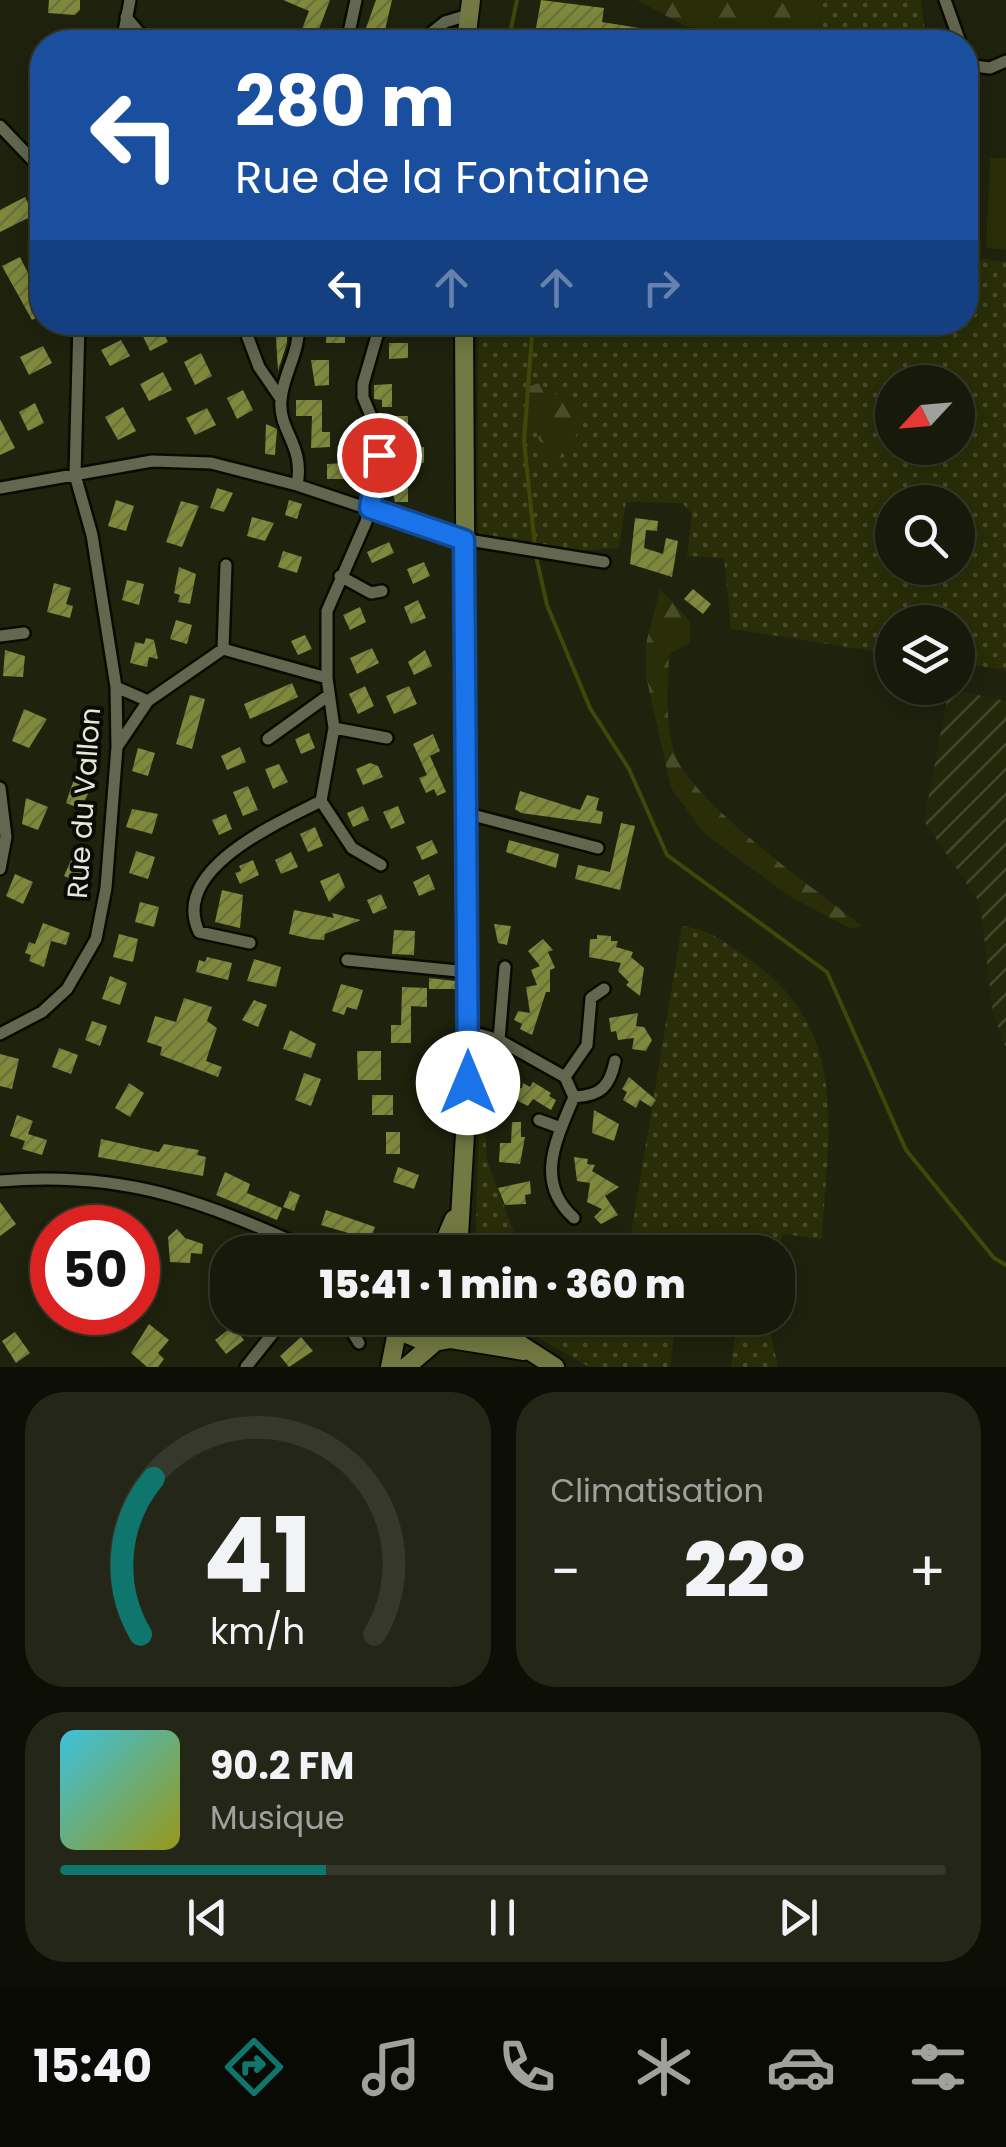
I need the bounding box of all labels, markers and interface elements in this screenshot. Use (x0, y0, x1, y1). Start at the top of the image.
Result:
text: 280 m (235, 52, 455, 151)
icon: left (70, 70, 200, 200)
text: Rue de la Fontaine (235, 146, 650, 209)
icon: left (319, 260, 374, 315)
icon: ahead (424, 260, 479, 315)
icon: ahead (529, 260, 584, 315)
icon: right (634, 260, 689, 315)
north arrow (875, 365, 975, 465)
map controls (875, 365, 975, 705)
pin (337, 413, 422, 498)
icon: arrive (352, 428, 407, 483)
button: search (875, 485, 975, 585)
button: layers (875, 605, 975, 705)
street label: Rue du Vallon (58, 706, 110, 900)
position arrow (416, 1031, 520, 1135)
speed limit sign: 50 (30, 1205, 160, 1335)
text: 15:41 · 1 min · 360 m (319, 1258, 686, 1311)
text: Climatisation (551, 1468, 764, 1513)
text: 41 (203, 1483, 313, 1628)
text: 22° (684, 1518, 805, 1623)
text: − (551, 1533, 581, 1610)
text: + (908, 1533, 946, 1610)
text: km/h (210, 1606, 305, 1657)
text: 90.2 FM (210, 1739, 354, 1792)
text: Musique (210, 1795, 345, 1840)
icon: previous (180, 1890, 235, 1945)
icon: pause (475, 1890, 530, 1945)
icon: next (771, 1890, 826, 1945)
icon: directions (219, 2032, 289, 2102)
icon: music (356, 2032, 426, 2102)
icon: phone (492, 2032, 562, 2102)
icon: climate (629, 2032, 699, 2102)
icon: car (766, 2032, 836, 2102)
icon: filters (903, 2032, 973, 2102)
text: 15:40 (33, 2035, 152, 2098)

